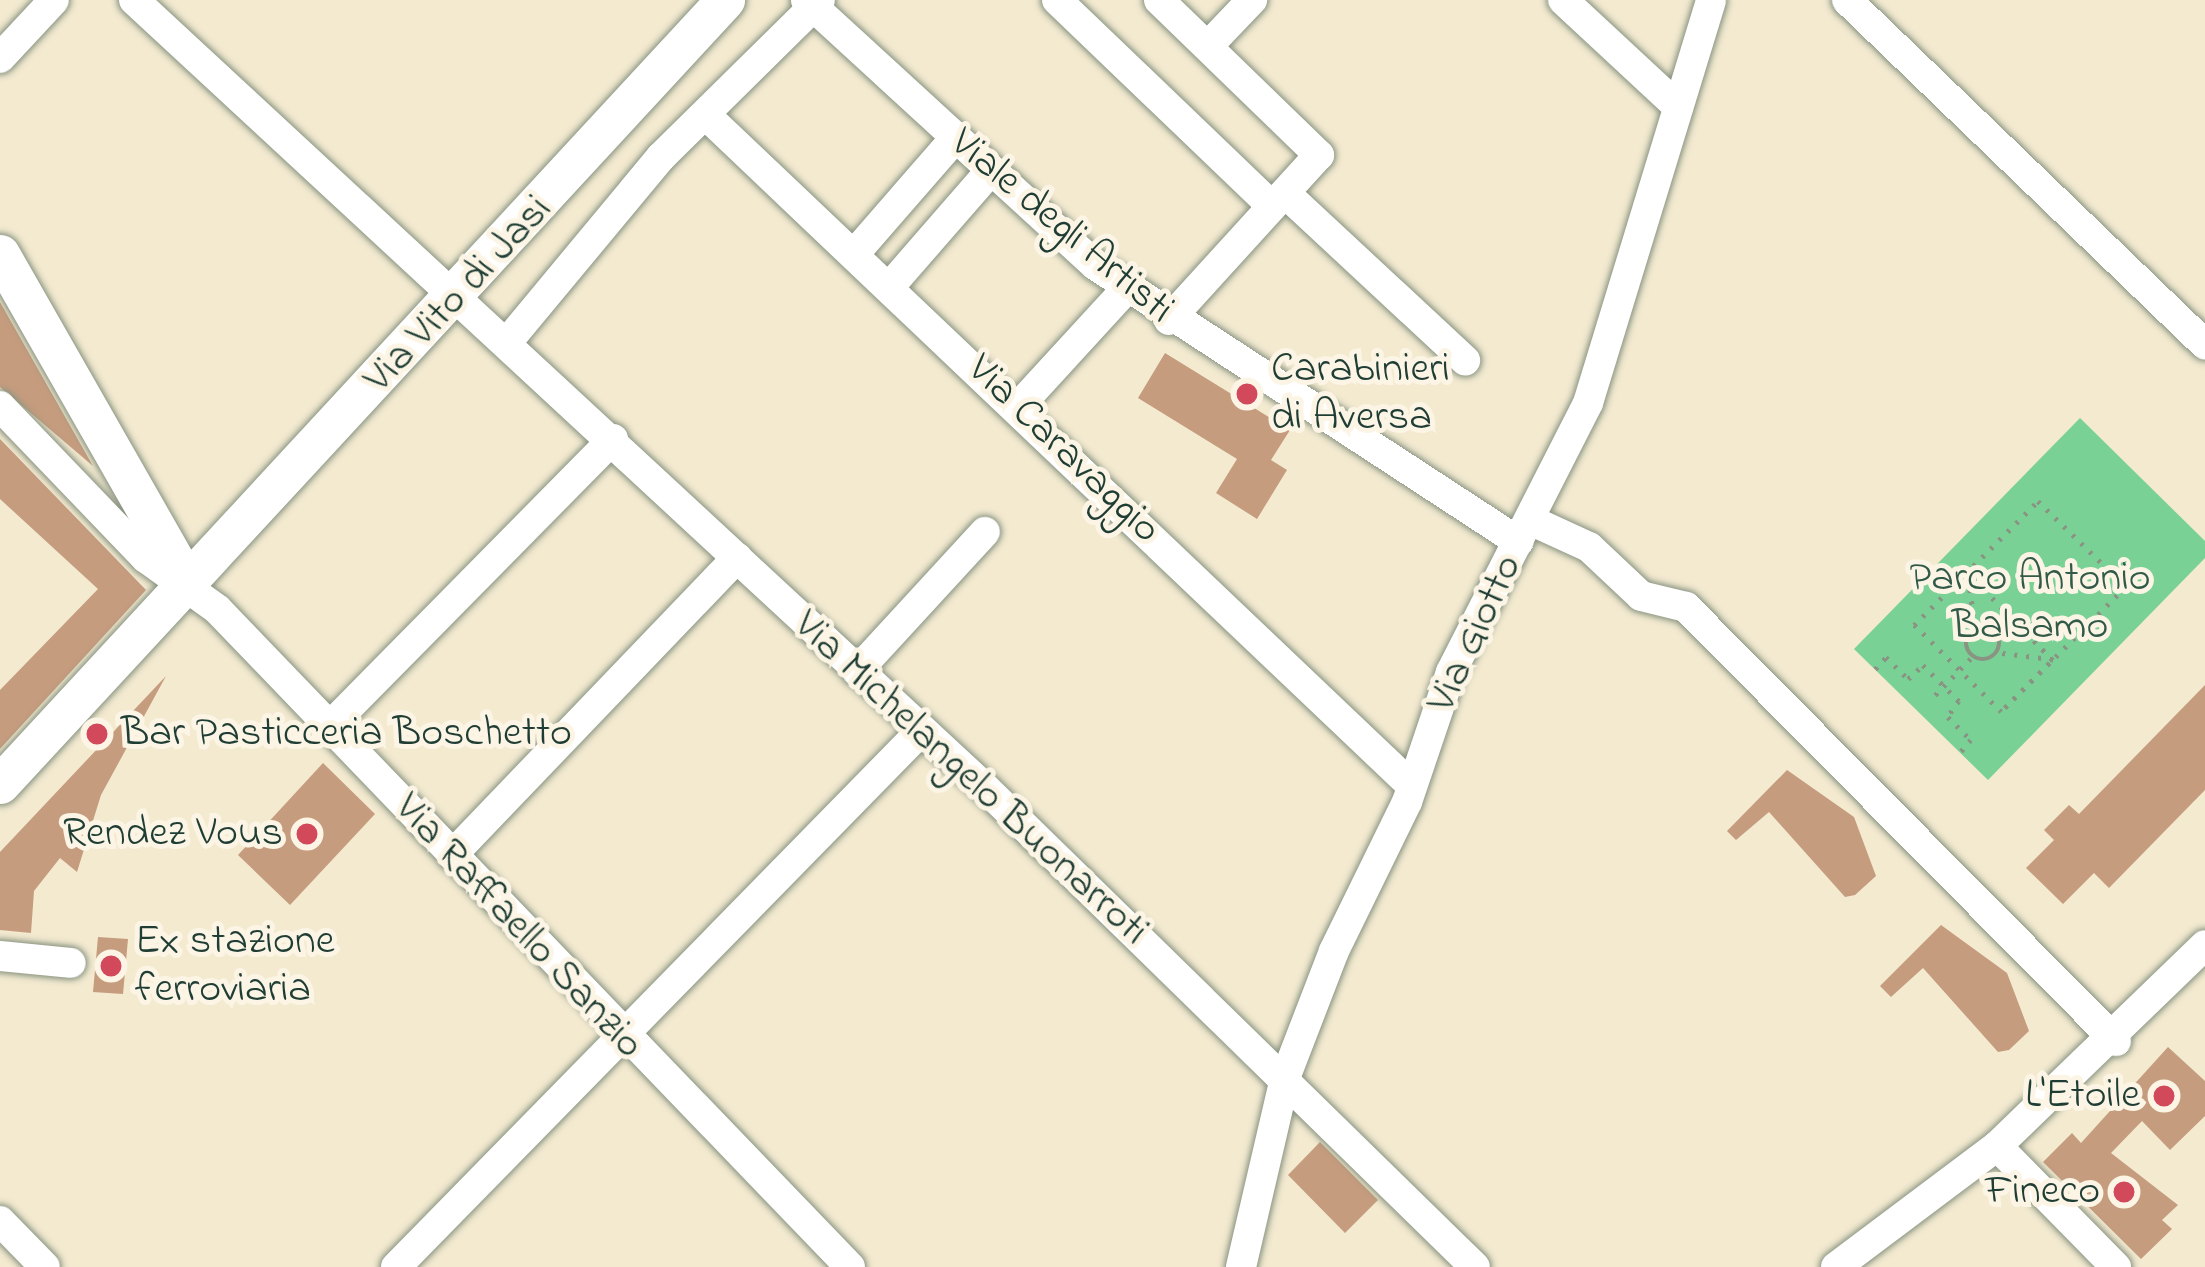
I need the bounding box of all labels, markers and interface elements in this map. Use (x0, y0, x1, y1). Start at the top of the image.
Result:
street label: Viale degli Artisti (939, 119, 1183, 335)
street label: Via Vito di Jasi (355, 186, 563, 404)
street label: Via Caravaggio (956, 345, 1170, 555)
place label: Carabinieri di Aversa (1271, 345, 1450, 443)
marker: Carabinieri di Aversa (1234, 381, 1260, 407)
street label: Via Giotto (1418, 547, 1534, 721)
park label: Parco Antonio Balsamo (1909, 554, 2151, 652)
street label: Via Michelangelo Buonarroti (782, 601, 1158, 957)
place label: Bar Pasticceria Boschetto (121, 709, 572, 759)
marker: Bar Pasticceria Boschetto (84, 721, 110, 747)
street label: Via Raffaello Sanzio (382, 784, 654, 1070)
place label: Rendez Vous (63, 809, 283, 859)
marker: Rendez Vous (294, 821, 320, 847)
place label: Ex stazione ferroviaria (135, 917, 334, 1016)
marker: Ex stazione ferroviaria (98, 953, 124, 979)
place label: L'Etoile (2025, 1071, 2140, 1121)
marker: L'Etoile (2151, 1083, 2177, 1109)
place label: Fineco (1985, 1167, 2100, 1217)
marker: Fineco (2111, 1179, 2137, 1205)

